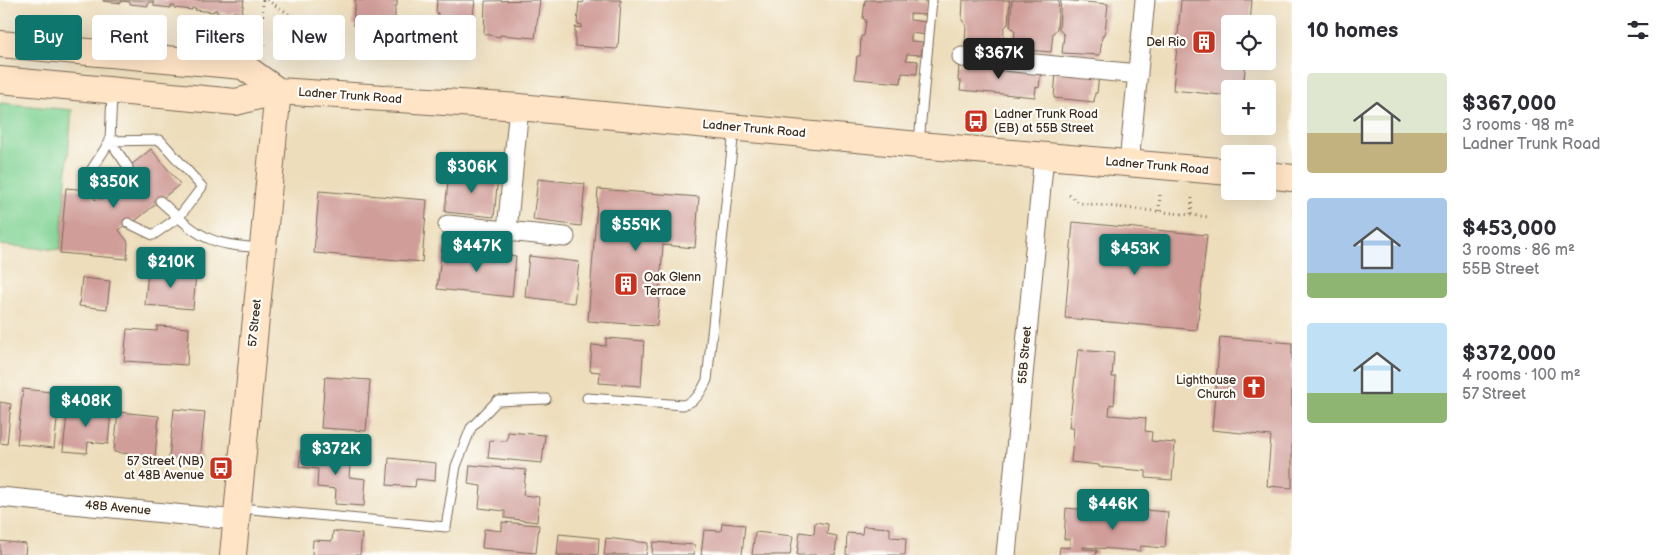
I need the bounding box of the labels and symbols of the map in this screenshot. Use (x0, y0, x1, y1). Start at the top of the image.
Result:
building icon: Del Rio (1191, 29, 1217, 55)
place label: Del Rio (1146, 35, 1186, 50)
pin: $367K (964, 38, 1034, 80)
street label: Ladner Trunk Road (298, 85, 402, 107)
place label: Ladner Trunk Road (EB) at 55B Street (994, 107, 1098, 136)
bus stop icon: Ladner Trunk Road (EB) at 55B Street (963, 108, 989, 134)
street label: Ladner Trunk Road (702, 117, 806, 141)
pin: $306K (437, 152, 507, 194)
street label: Ladner Trunk Road (1105, 154, 1209, 178)
pin: $350K (79, 166, 149, 209)
pin: $559K (601, 210, 671, 252)
pin: $447K (442, 230, 512, 273)
pin: $453K (1100, 234, 1170, 276)
pin: $210K (136, 246, 206, 289)
place label: Oak Glenn Terrace (644, 270, 701, 299)
building icon: Oak Glenn Terrace (613, 271, 639, 297)
street label: 57 Street (245, 298, 265, 348)
street label: 55B Street (1015, 325, 1035, 385)
place label: Lighthouse Church (1176, 373, 1236, 402)
church icon: Lighthouse Church (1241, 374, 1267, 400)
pin: $408K (51, 386, 121, 428)
pin: $372K (301, 434, 371, 476)
place label: 57 Street (NB) at 48B Avenue (124, 454, 204, 483)
bus stop icon: 57 Street (NB) at 48B Avenue (208, 455, 234, 481)
pin: $446K (1078, 488, 1148, 531)
street label: 48B Avenue (84, 498, 152, 518)

